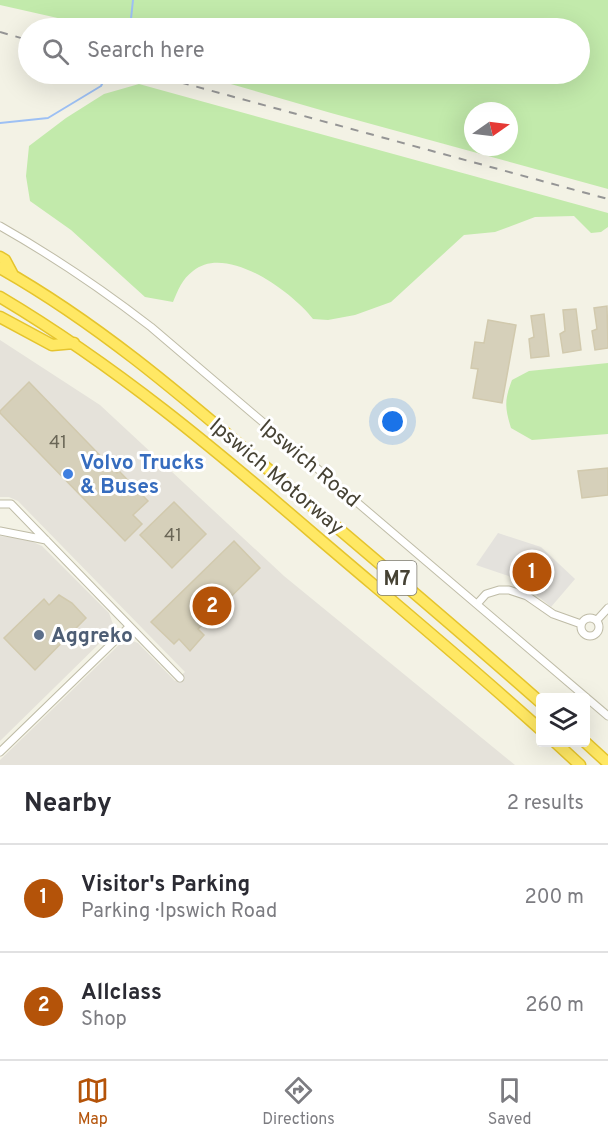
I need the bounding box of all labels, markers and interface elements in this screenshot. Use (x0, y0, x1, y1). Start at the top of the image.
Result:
search box (18, 18, 590, 84)
icon: search (39, 35, 72, 68)
text: Search here (87, 38, 205, 65)
north arrow (464, 102, 518, 156)
your location (378, 407, 407, 436)
street label: Ipswich Motorway (203, 413, 349, 541)
street label: Ipswich Road (253, 414, 365, 514)
house number: 41 (49, 432, 67, 455)
place label: Volvo Trucks & Buses (80, 450, 204, 501)
marker: Volvo Trucks & Buses (61, 467, 75, 481)
house number: 41 (164, 525, 182, 548)
pin: 1 (512, 550, 552, 594)
road number: M7 (378, 561, 416, 595)
pin: 2 (192, 584, 232, 628)
place label: Aggreko (51, 623, 133, 650)
marker: Aggreko (32, 628, 46, 642)
map controls (536, 693, 590, 747)
button: layers (536, 693, 590, 747)
text: Nearby (24, 788, 112, 821)
text: 2 results (507, 791, 584, 817)
text: Visitor's Parking (81, 872, 250, 899)
text: 1 (40, 885, 48, 911)
text: 200 m (525, 885, 584, 911)
text: Parking · Ipswich Road (81, 899, 277, 925)
text: Allclass (81, 980, 162, 1007)
text: 2 (37, 993, 50, 1019)
text: 260 m (525, 993, 584, 1019)
text: Shop (81, 1007, 127, 1033)
tab: Map (76, 1074, 109, 1130)
tab: Directions (262, 1074, 335, 1130)
tab: Saved (488, 1074, 532, 1130)

